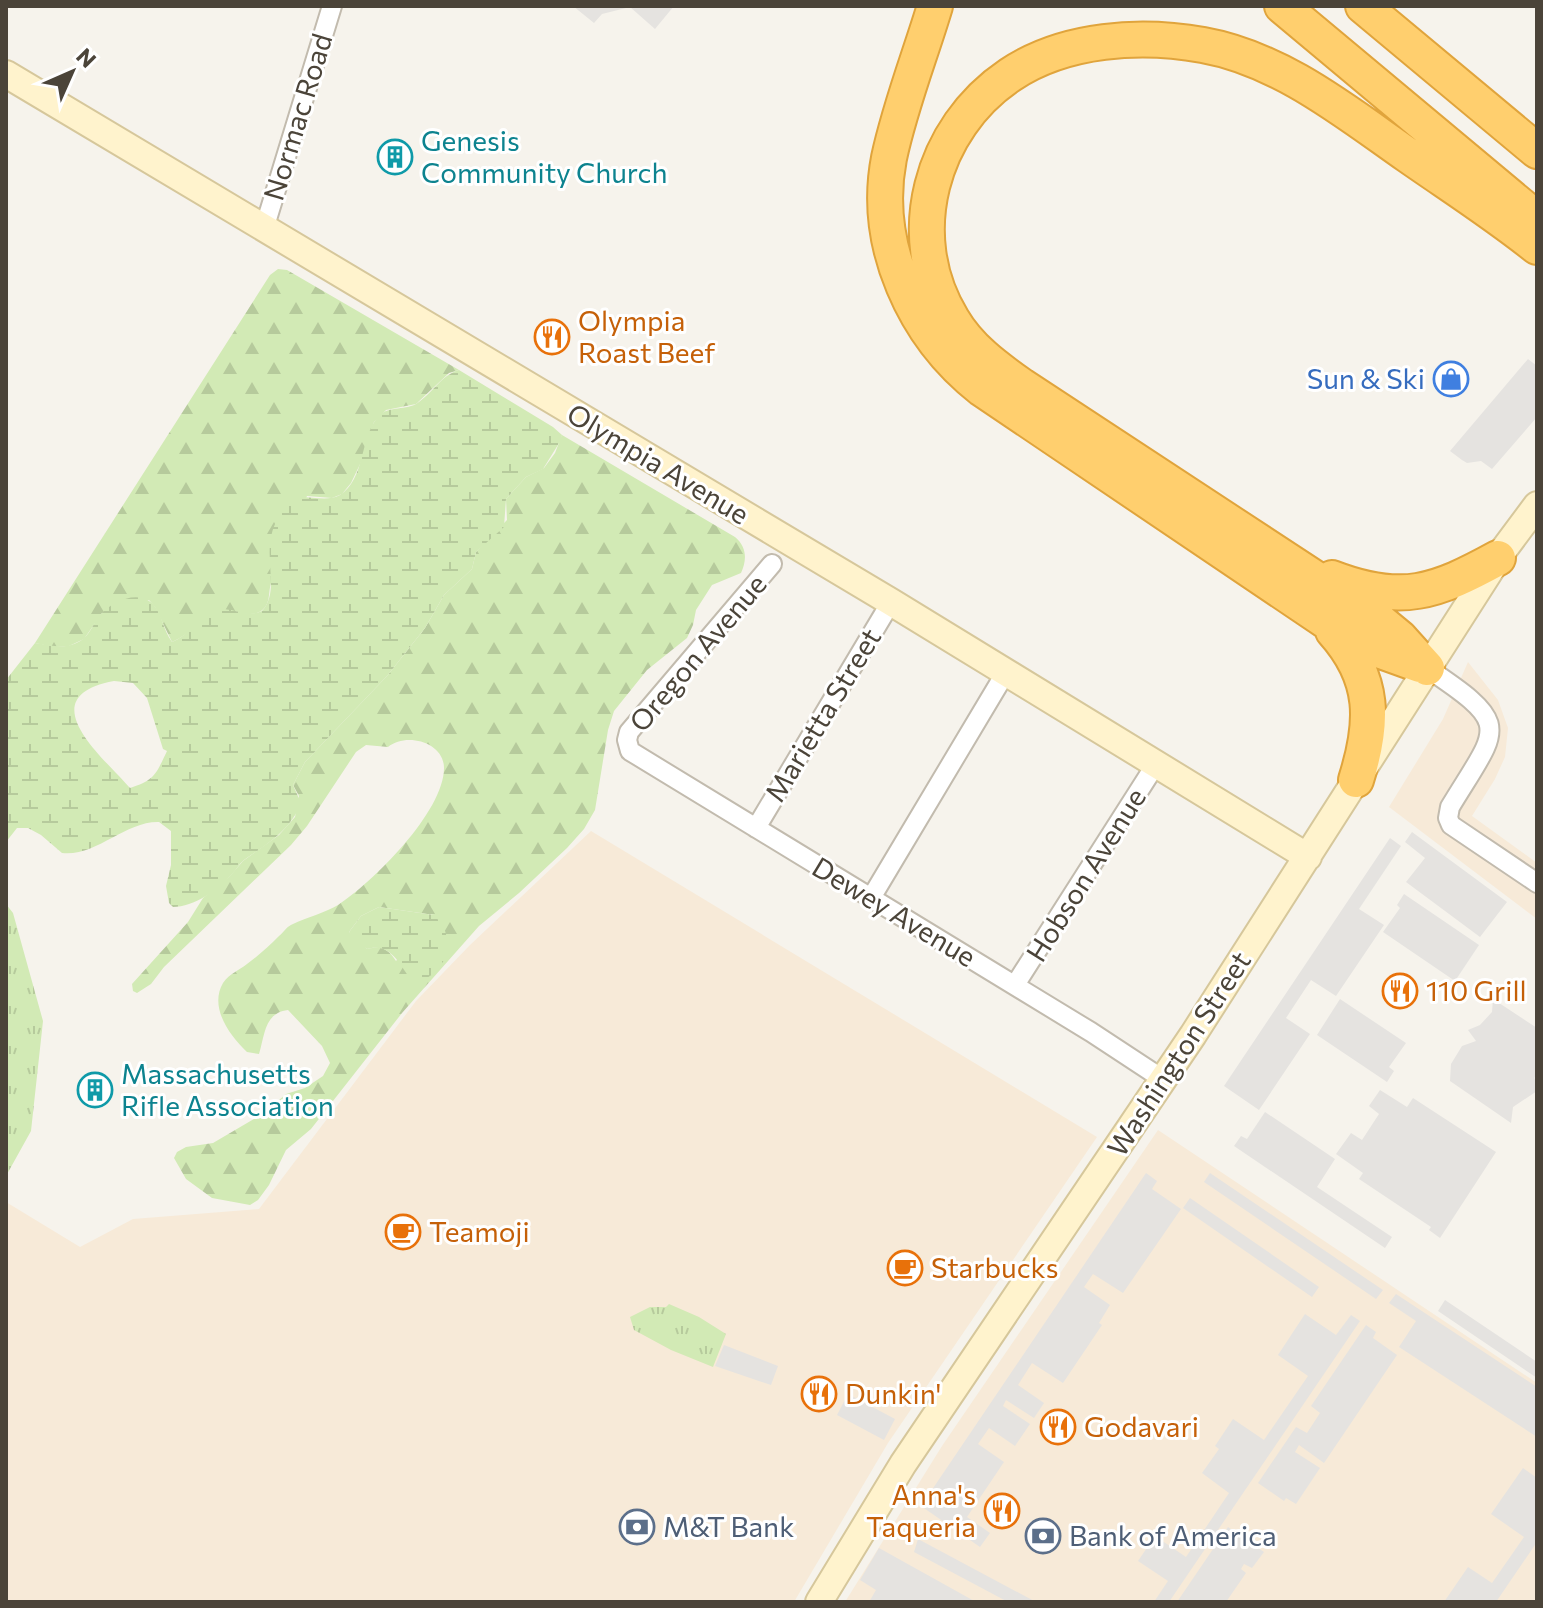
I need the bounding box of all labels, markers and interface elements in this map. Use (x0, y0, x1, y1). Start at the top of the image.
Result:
street label: Normac Road (256, 29, 339, 204)
north arrow (32, 32, 112, 112)
text: N (71, 42, 102, 73)
place label: Genesis Community Church (421, 123, 667, 189)
building icon: Genesis Community Church (376, 138, 414, 176)
place label: Olympia Roast Beef (578, 303, 715, 369)
restaurant icon: Olympia Roast Beef (533, 318, 571, 356)
shop icon: Sun & Ski (1432, 360, 1470, 398)
place label: Sun & Ski (1307, 361, 1425, 395)
street label: Olympia Avenue (561, 396, 756, 531)
street label: Oregon Avenue (622, 567, 773, 738)
street label: Marietta Street (757, 622, 887, 807)
street label: Hobson Avenue (1018, 781, 1152, 968)
street label: Dewey Avenue (807, 849, 982, 973)
street label: Washington Street (1099, 945, 1257, 1162)
restaurant icon: 110 Grill (1381, 972, 1419, 1010)
place label: 110 Grill (1426, 973, 1527, 1007)
place label: Massachusetts Rifle Association (121, 1056, 334, 1122)
building icon: Massachusetts Rifle Association (76, 1071, 114, 1109)
cafe icon: Teamoji (384, 1213, 422, 1251)
place label: Teamoji (429, 1214, 530, 1248)
cafe icon: Starbucks (886, 1249, 924, 1287)
place label: Starbucks (931, 1250, 1058, 1284)
restaurant icon: Dunkin' (800, 1375, 838, 1413)
place label: Dunkin' (845, 1376, 941, 1410)
restaurant icon: Godavari (1039, 1408, 1077, 1446)
place label: Godavari (1084, 1409, 1199, 1443)
place label: Anna's Taqueria (866, 1477, 976, 1543)
restaurant icon: Anna's Taqueria (983, 1492, 1021, 1530)
bank icon: M&T Bank (618, 1508, 656, 1546)
place label: M&T Bank (663, 1509, 794, 1543)
bank icon: Bank of America (1024, 1517, 1062, 1555)
place label: Bank of America (1069, 1518, 1277, 1552)

